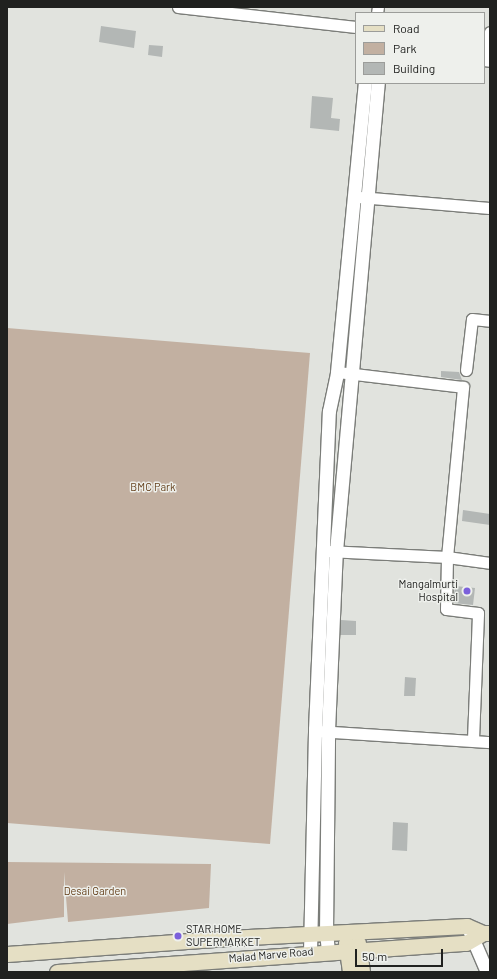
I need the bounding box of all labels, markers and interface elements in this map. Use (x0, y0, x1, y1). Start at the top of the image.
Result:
legend (355, 12, 485, 84)
text: Road (393, 21, 420, 35)
text: Park (393, 41, 417, 55)
text: Building (393, 61, 435, 75)
park label: BMC Park (130, 480, 176, 494)
place label: Mangalmurti Hospital (399, 578, 458, 604)
marker: Mangalmurti Hospital (461, 585, 473, 597)
park label: Desai Garden (64, 884, 126, 898)
place label: STAR HOME SUPERMARKET (186, 923, 260, 949)
marker: STAR HOME SUPERMARKET (173, 931, 183, 941)
scale bar (357, 941, 445, 967)
street label: Malad Marve Road (228, 945, 314, 965)
text: 50 m (362, 949, 387, 963)

